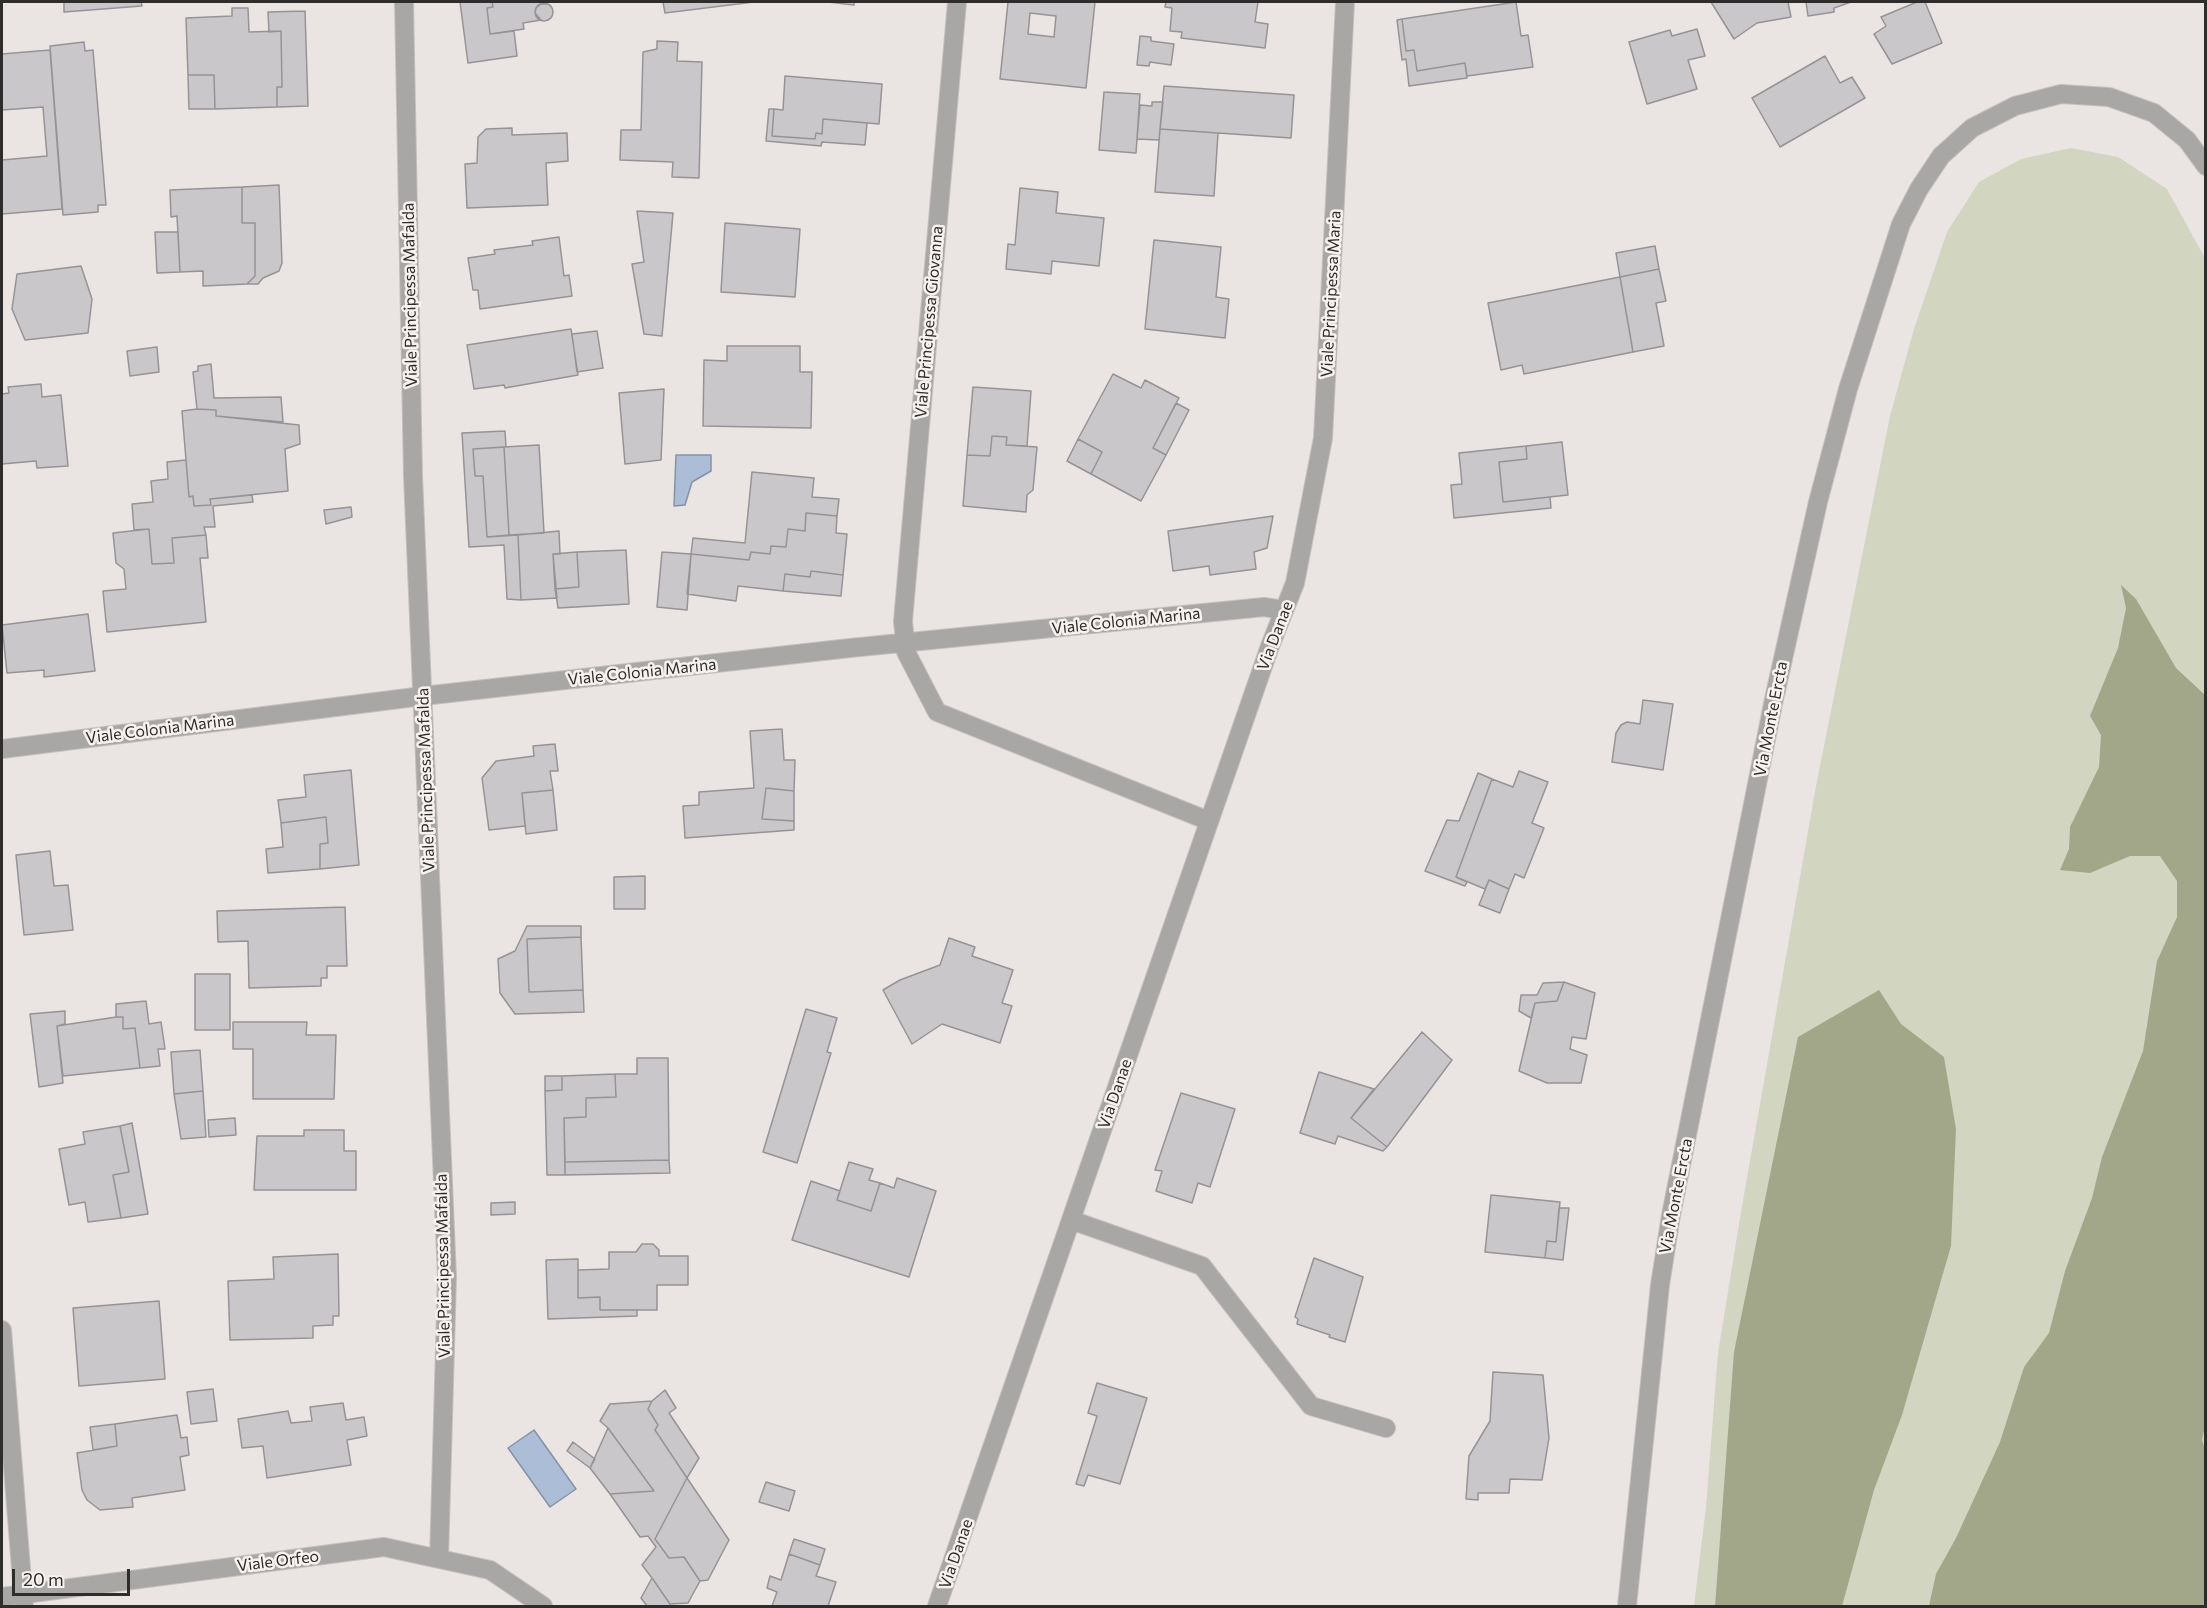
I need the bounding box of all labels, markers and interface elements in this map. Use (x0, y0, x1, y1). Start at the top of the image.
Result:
street label: Viale Principessa Mafalda (399, 203, 421, 387)
street label: Viale Principessa Maria (1317, 210, 1345, 378)
street label: Viale Principessa Giovanna (911, 225, 947, 419)
street label: Via Danae (1253, 599, 1297, 673)
street label: Viale Colonia Marina (1051, 604, 1201, 638)
street label: Viale Colonia Marina (567, 655, 717, 689)
street label: Via Monte Ercta (1750, 660, 1792, 778)
street label: Viale Principessa Mafalda (413, 688, 439, 872)
street label: Viale Colonia Marina (85, 710, 235, 748)
street label: Via Danae (1094, 1057, 1136, 1131)
street label: Via Monte Ercta (1655, 1137, 1697, 1255)
street label: Viale Principessa Mafalda (432, 1174, 454, 1358)
street label: Via Danae (935, 1517, 977, 1591)
street label: Viale Orfeo (236, 1546, 320, 1576)
scale bar (15, 1557, 134, 1595)
text: 20 m (23, 1568, 64, 1590)

